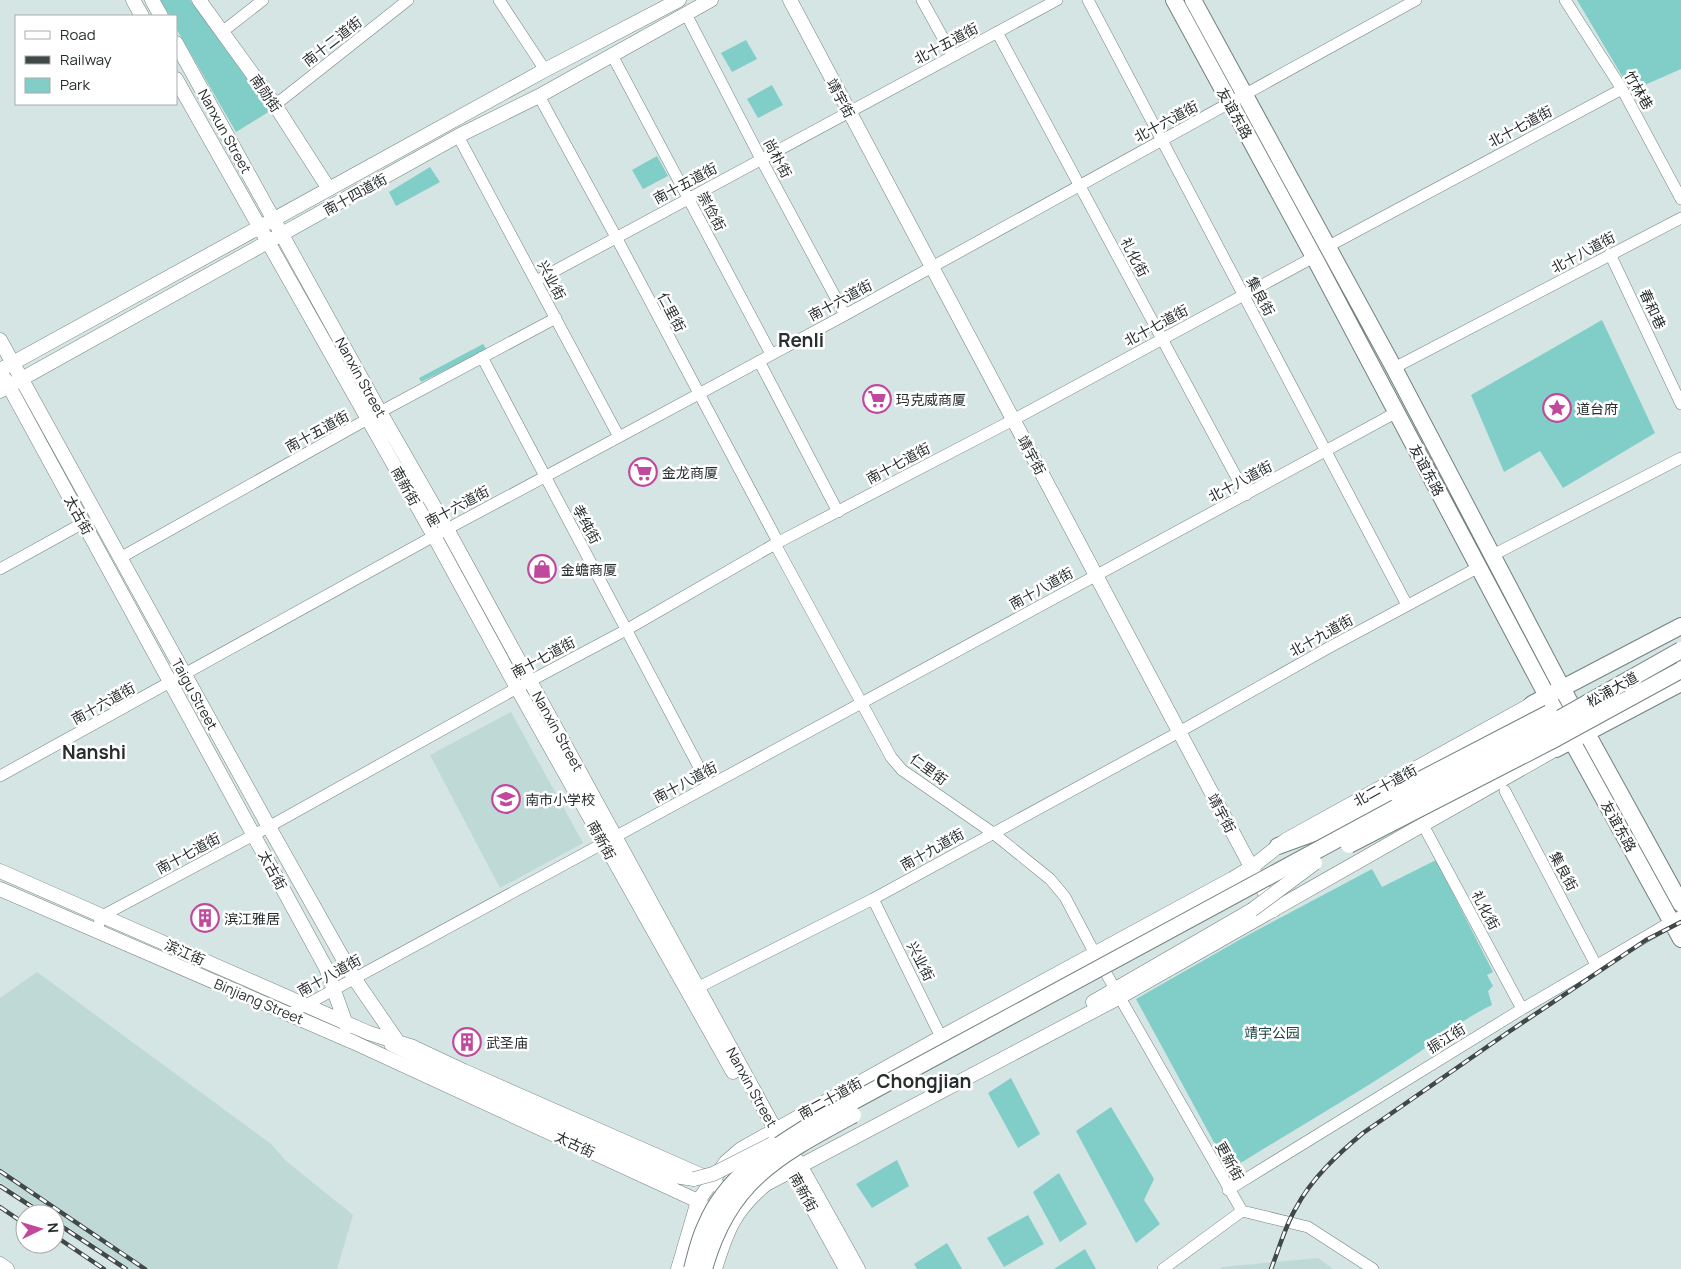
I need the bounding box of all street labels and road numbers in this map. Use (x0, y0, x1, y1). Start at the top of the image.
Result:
street label: 南十二道街 (299, 12, 365, 70)
street label: 北十五道街 (911, 18, 981, 68)
street label: 竹林巷 (1620, 67, 1658, 113)
street label: 南勋街 (246, 70, 286, 116)
street label: 靖宇街 (823, 75, 859, 121)
street label: 友谊东路 (1213, 84, 1257, 142)
street label: Nanxun Street (194, 85, 256, 177)
street label: 北十六道街 (1131, 96, 1201, 146)
street label: 北十七道街 (1485, 101, 1555, 151)
street label: 尚朴街 (760, 135, 796, 181)
street label: 南十五道街 (650, 158, 720, 208)
street label: 南十四道街 (320, 169, 390, 219)
street label: 崇俭街 (694, 188, 730, 234)
street label: 北十八道街 (1548, 227, 1618, 277)
street label: 礼化街 (1117, 234, 1153, 280)
street label: 兴业街 (534, 257, 570, 303)
street label: 集良街 (1243, 273, 1279, 319)
street label: 南十六道街 (805, 275, 875, 325)
street label: 春和巷 (1636, 286, 1670, 332)
street label: 仁里街 (654, 289, 690, 335)
street label: 北十七道街 (1121, 300, 1191, 350)
street label: Nanxin Street (331, 334, 391, 421)
street label: 南十五道街 (282, 406, 352, 456)
street label: 靖宇街 (1014, 432, 1050, 478)
street label: 南十七道街 (863, 438, 933, 488)
street label: 友谊东路 (1405, 441, 1449, 499)
street label: 北十八道街 (1205, 456, 1275, 506)
street label: 南新街 (388, 463, 424, 509)
street label: 南十六道街 (422, 481, 492, 531)
street label: 太古街 (61, 492, 97, 538)
street label: 孝纯街 (569, 501, 605, 547)
street label: 南十八道街 (1006, 563, 1076, 613)
street label: 北十九道街 (1286, 610, 1356, 660)
street label: 南十七道街 (508, 632, 578, 682)
street label: Taigu Street (168, 655, 223, 733)
street label: 松浦大道 (1583, 667, 1641, 711)
street label: 南十六道街 (68, 678, 138, 728)
street label: Nanxin Street (528, 688, 588, 775)
street label: 仁里街 (906, 749, 952, 789)
street label: 南十八道街 (650, 757, 720, 807)
street label: 北二十道街 (1350, 760, 1420, 810)
street label: 靖宇街 (1204, 790, 1240, 836)
street label: 友谊东路 (1597, 797, 1641, 855)
street label: 南新街 (584, 817, 620, 863)
street label: 南十九道街 (897, 824, 967, 874)
street label: 南十七道街 (153, 828, 223, 878)
street label: 太古街 (255, 847, 291, 893)
street label: 集良街 (1546, 848, 1582, 894)
street label: 礼化街 (1468, 887, 1504, 933)
street label: 滨江街 (162, 935, 208, 969)
street label: 兴业街 (903, 938, 939, 984)
street label: 南十八道街 (294, 950, 364, 1000)
street label: Binjiang Street (211, 974, 307, 1029)
street label: 振江街 (1423, 1019, 1469, 1057)
street label: Nanxin Street (722, 1044, 782, 1131)
street label: 南二十道街 (795, 1073, 865, 1123)
street label: 太古街 (552, 1127, 598, 1161)
street label: 更新街 (1212, 1138, 1248, 1184)
street label: 南新街 (786, 1169, 822, 1215)

